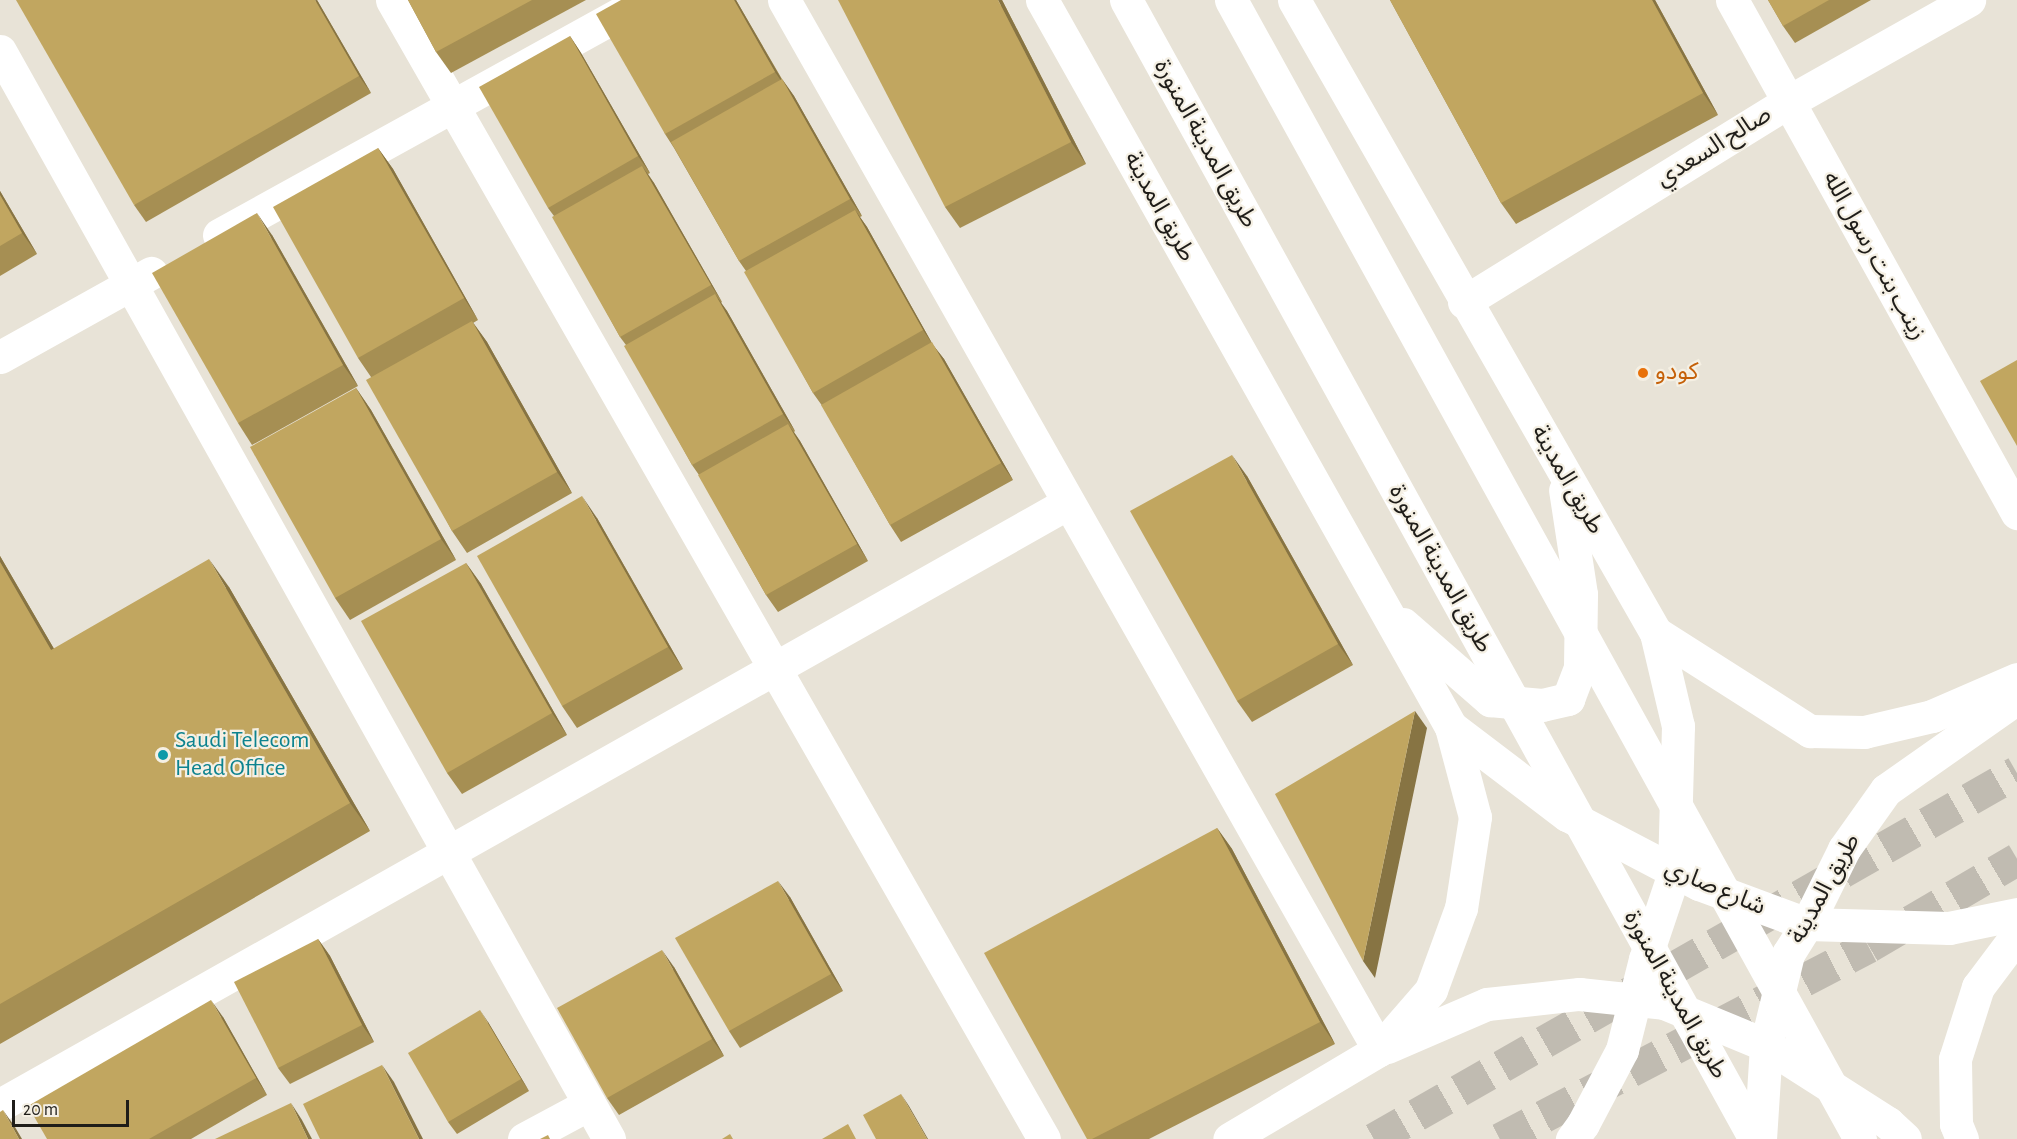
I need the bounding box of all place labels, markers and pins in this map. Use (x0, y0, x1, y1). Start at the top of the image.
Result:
place label: كودو (1655, 359, 1698, 387)
marker: كودو (1636, 366, 1650, 380)
place label: Saudi Telecom Head Office (175, 727, 310, 783)
marker: Saudi Telecom Head Office (156, 748, 170, 762)

